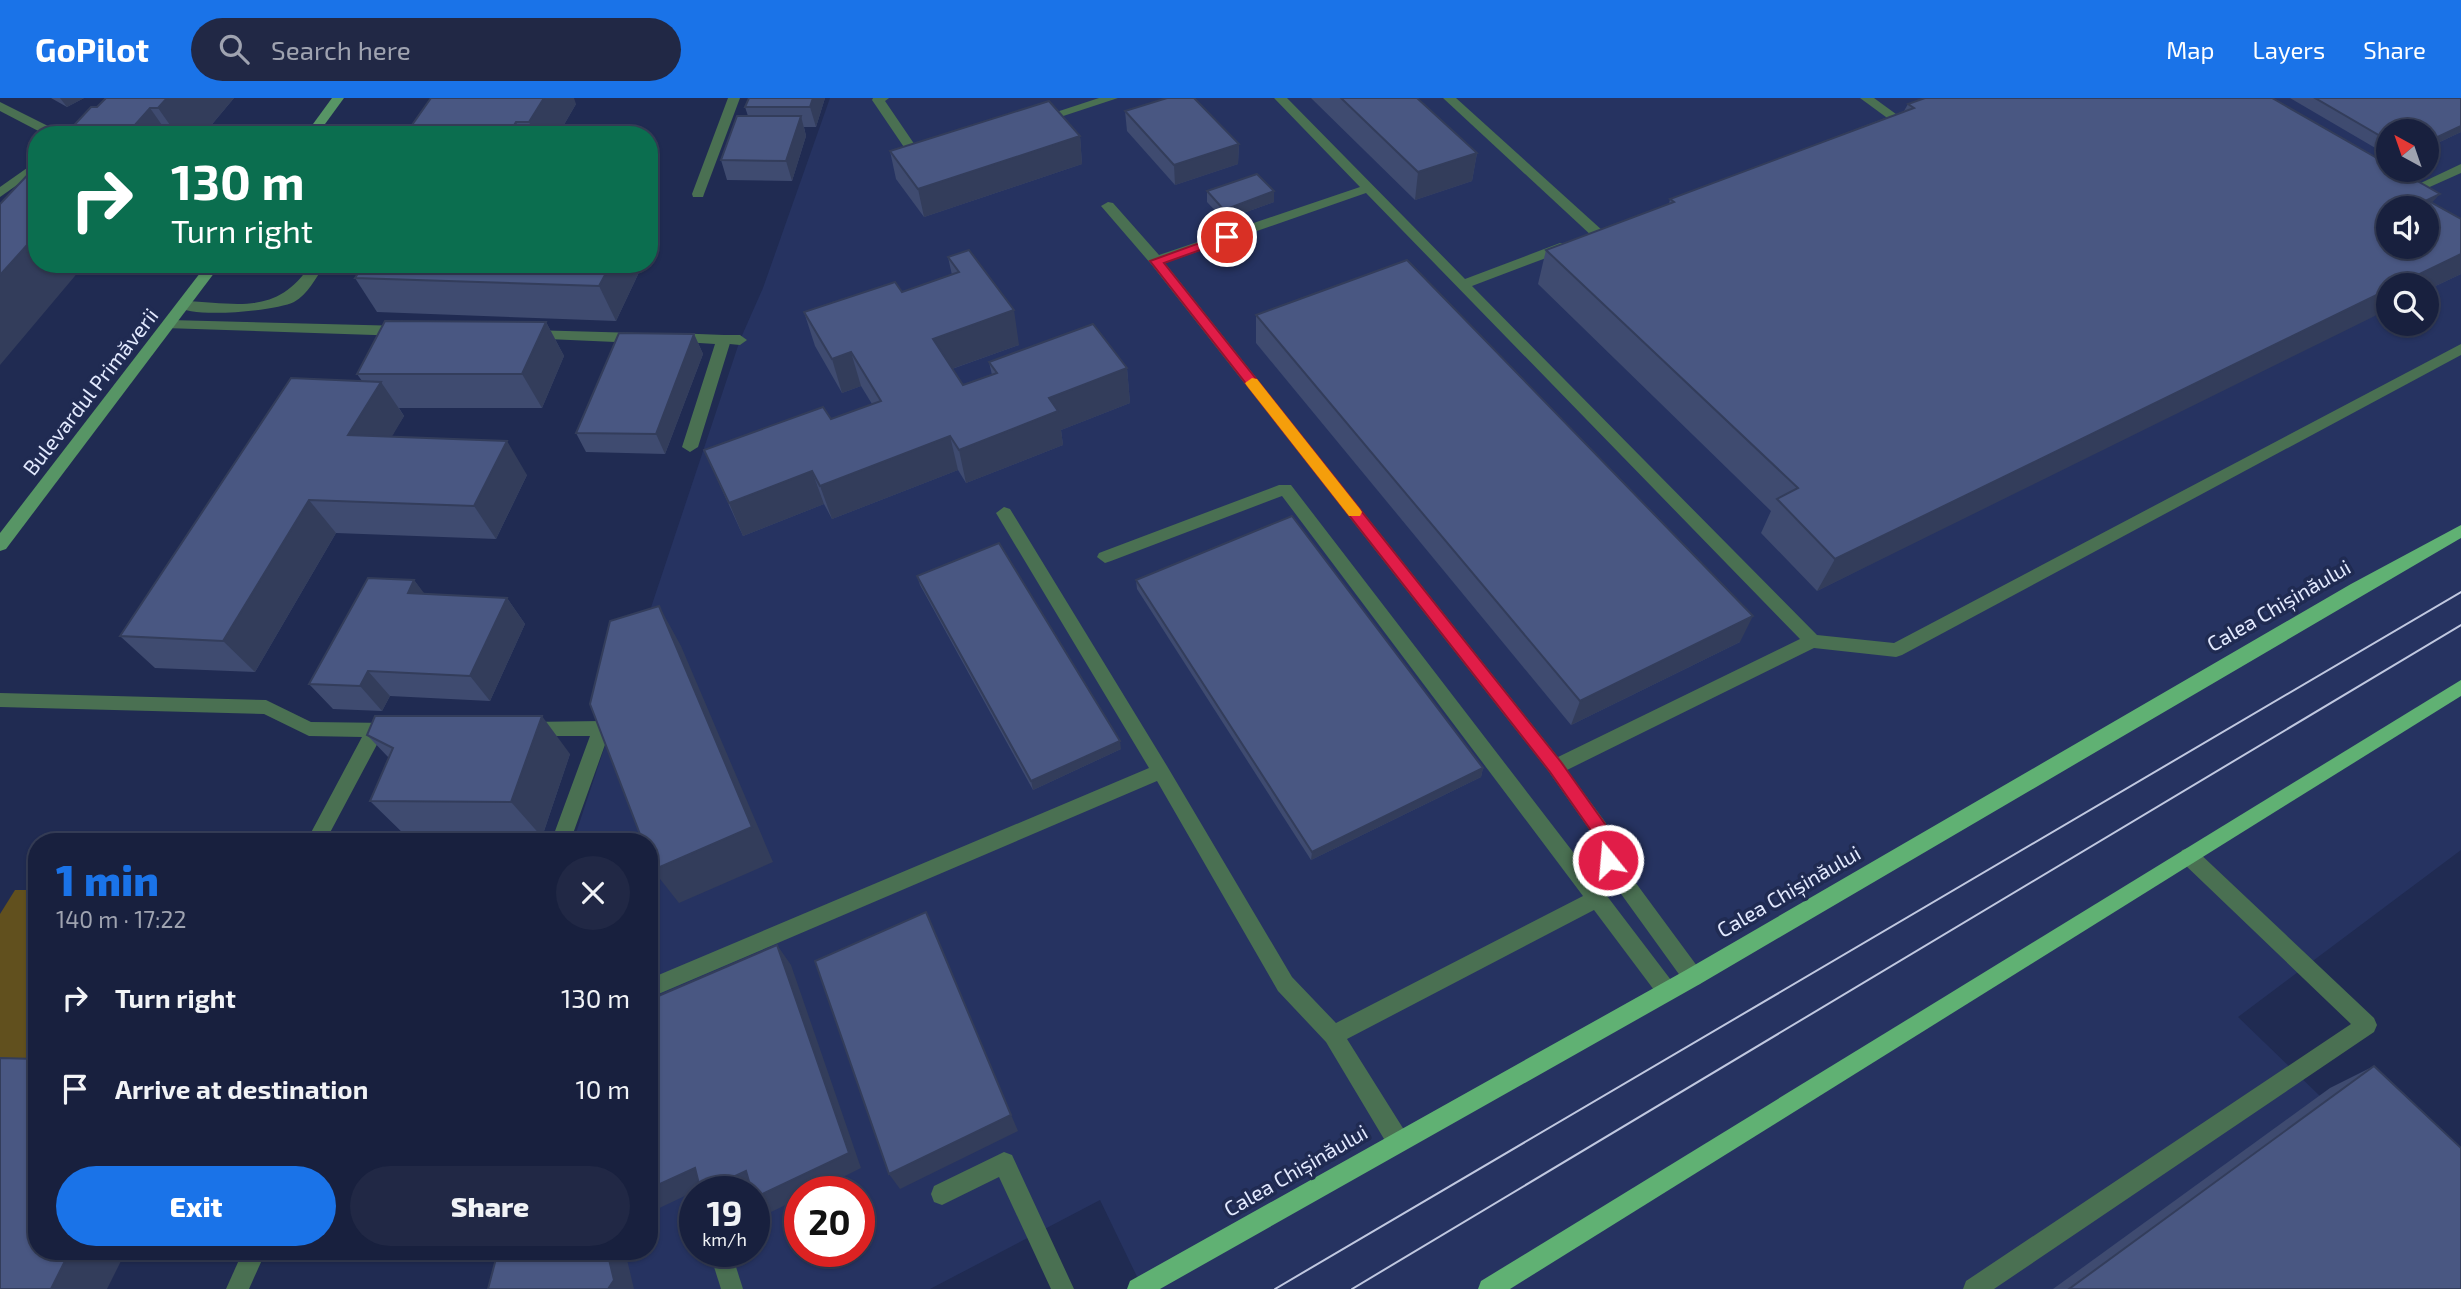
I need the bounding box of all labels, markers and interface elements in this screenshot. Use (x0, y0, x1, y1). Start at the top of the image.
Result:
search box (191, 18, 681, 81)
text: GoPilot (35, 29, 149, 69)
icon: search (215, 30, 253, 68)
text: Search here (271, 34, 411, 65)
text: Map (2166, 35, 2214, 64)
text: Layers (2252, 35, 2325, 64)
text: Share (2363, 35, 2426, 64)
north arrow (2376, 119, 2440, 182)
map controls (2376, 119, 2439, 336)
text: 130 m (171, 151, 305, 210)
icon: right (56, 154, 147, 245)
button: sound (2376, 196, 2439, 259)
pin (1197, 207, 1257, 267)
text: Turn right (171, 211, 313, 249)
icon: arrive (1208, 218, 1246, 256)
button: search (2376, 273, 2439, 336)
street label: Bulevardul Primăverii (17, 303, 163, 479)
street label: Calea Chișinăului (2202, 553, 2355, 658)
position arrow (1571, 823, 1645, 897)
street label: Calea Chișinăului (1712, 839, 1865, 944)
text: 1 min (56, 854, 159, 904)
button: close (556, 856, 630, 930)
text: 140 m · 17:22 (56, 905, 186, 933)
icon: right (56, 979, 94, 1017)
text: Turn right (115, 982, 236, 1013)
text: 130 m (561, 982, 630, 1013)
icon: arrive (56, 1070, 94, 1108)
text: Arrive at destination (115, 1073, 368, 1104)
text: 10 m (575, 1073, 630, 1104)
street label: Calea Chișinăului (1219, 1118, 1372, 1223)
button: Exit (56, 1166, 336, 1246)
button: Share (350, 1166, 630, 1246)
speed limit sign: 20 (784, 1176, 875, 1267)
text: 19 (707, 1191, 742, 1233)
text: km/h (702, 1228, 747, 1250)

